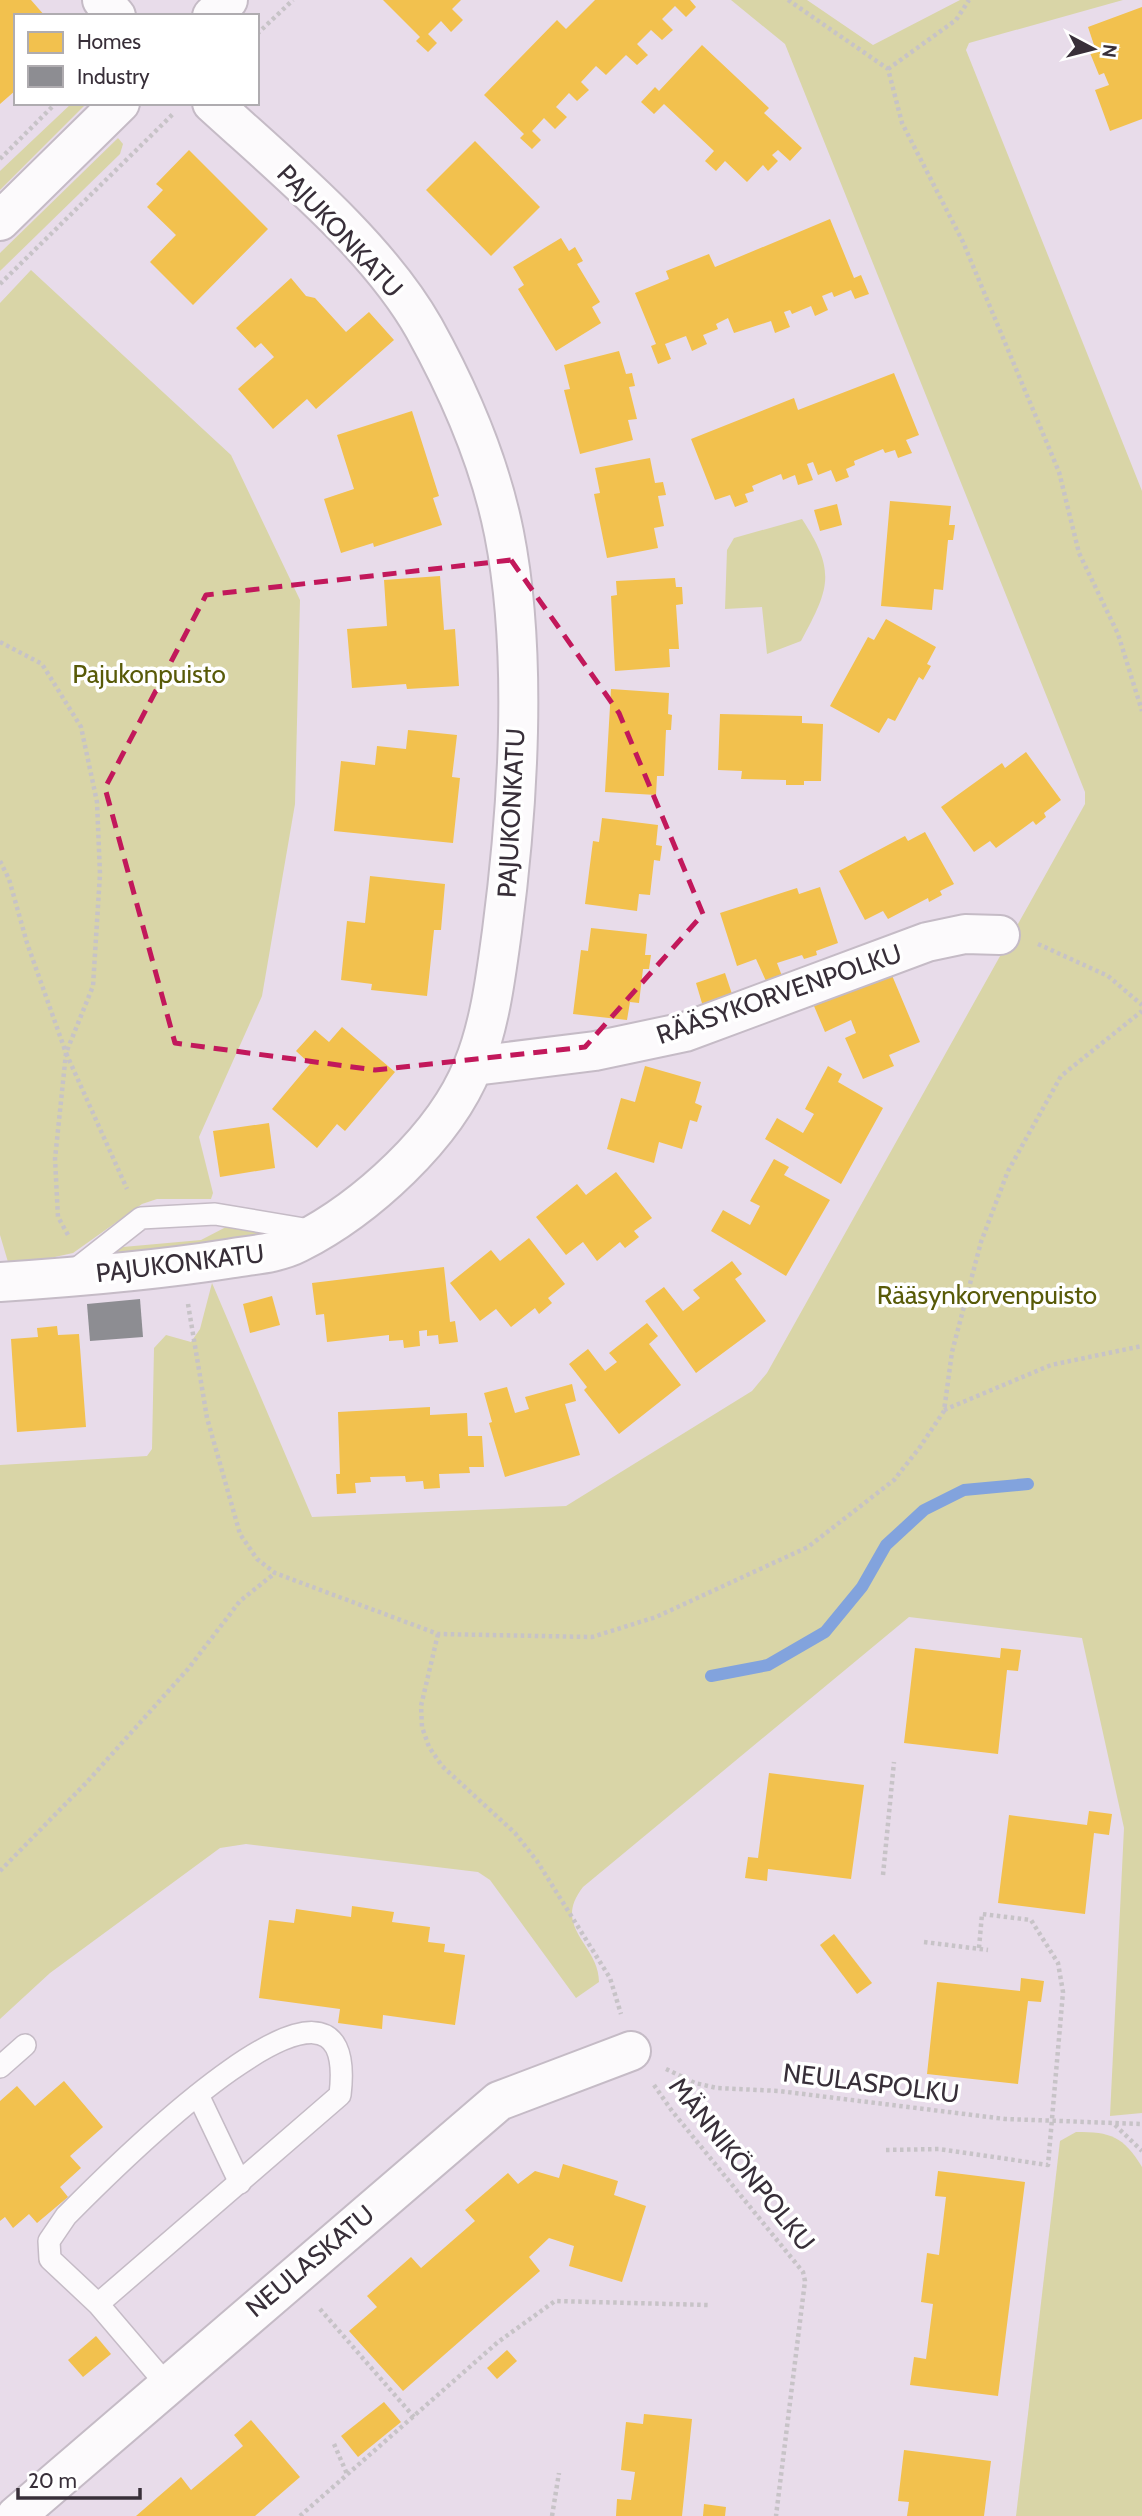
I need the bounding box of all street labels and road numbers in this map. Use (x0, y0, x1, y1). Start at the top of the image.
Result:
street label: PAJUKONKATU (270, 158, 410, 304)
street label: PAJUKONKATU (491, 727, 531, 899)
street label: RÄÄSYKORVENPOLKU (652, 937, 906, 1051)
street label: PAJUKONKATU (94, 1237, 266, 1289)
street label: NEULASPOLKU (781, 2056, 961, 2110)
street label: MÄNNIKÖNPOLKU (662, 2071, 822, 2257)
street label: NEULASKATU (239, 2198, 381, 2324)

